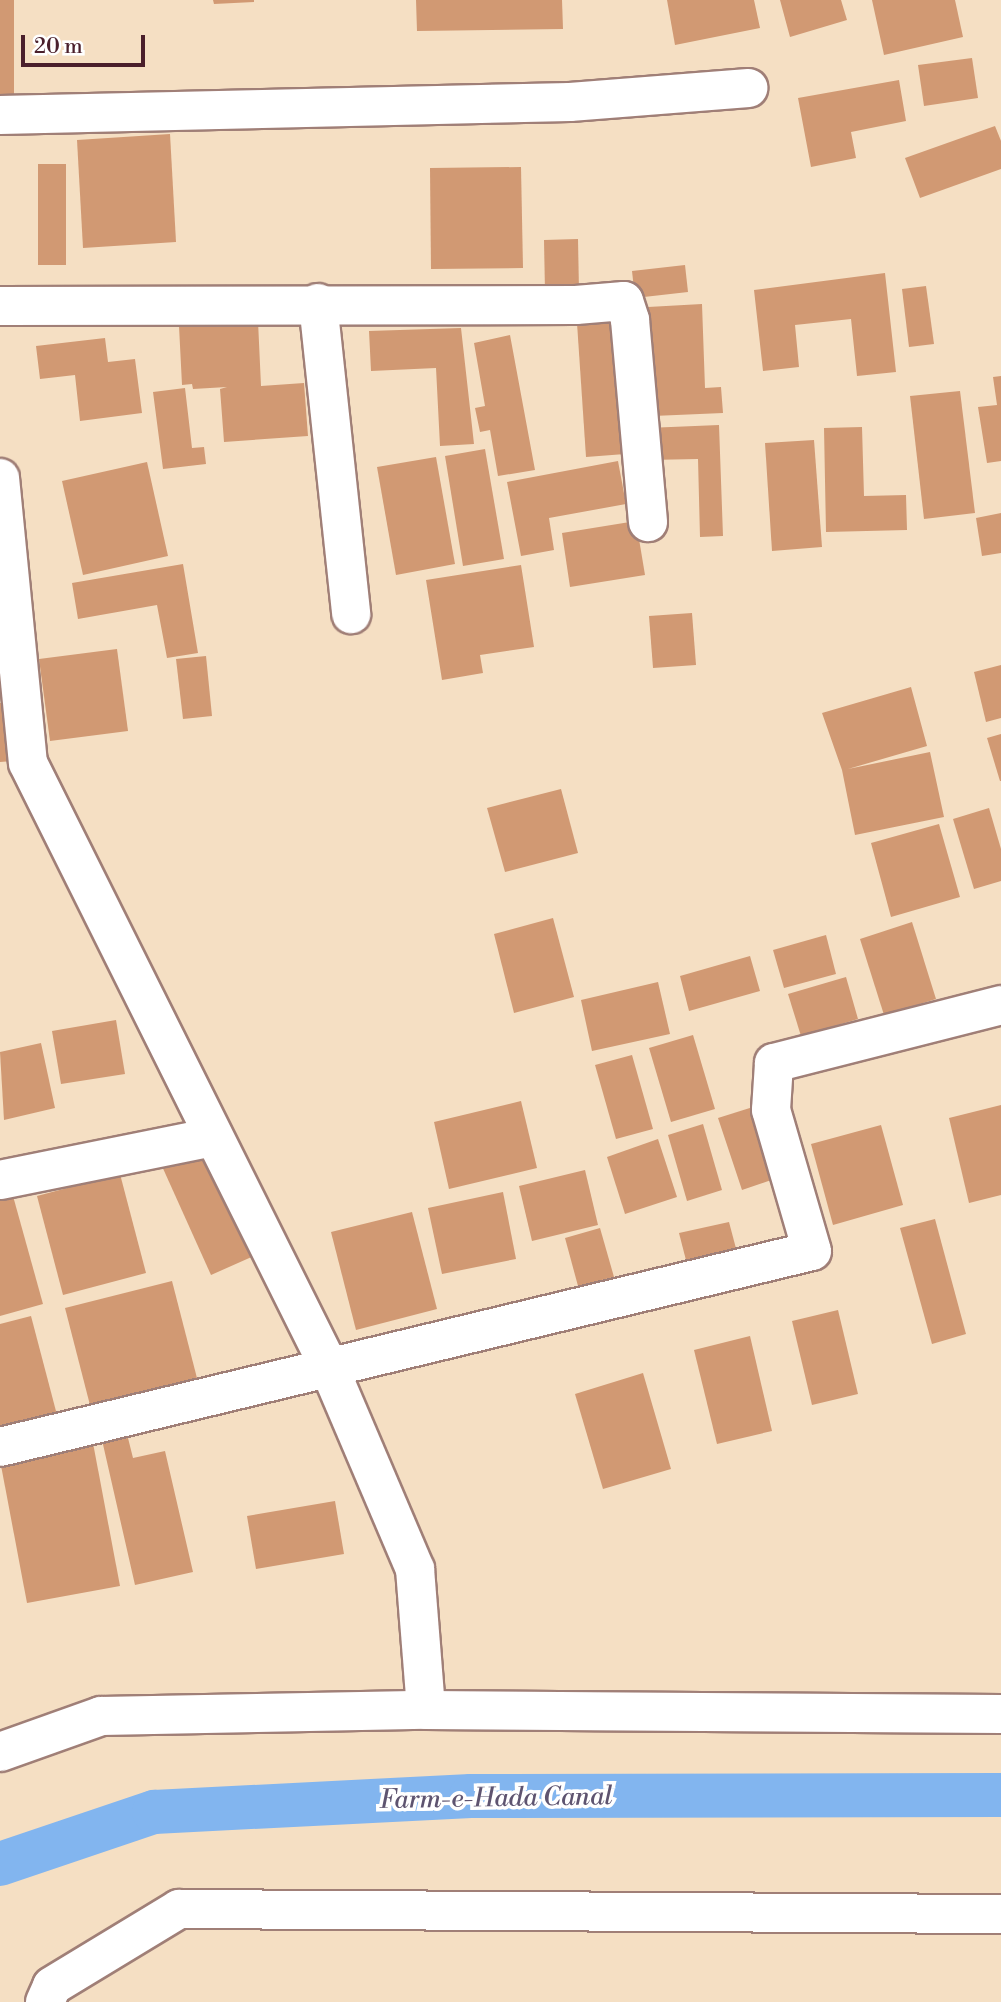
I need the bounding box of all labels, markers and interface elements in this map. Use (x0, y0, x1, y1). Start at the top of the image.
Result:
scale bar (24, 21, 149, 65)
text: 20 m (34, 34, 83, 60)
water label: Farm-e-Hada Canal (379, 1781, 613, 1817)

